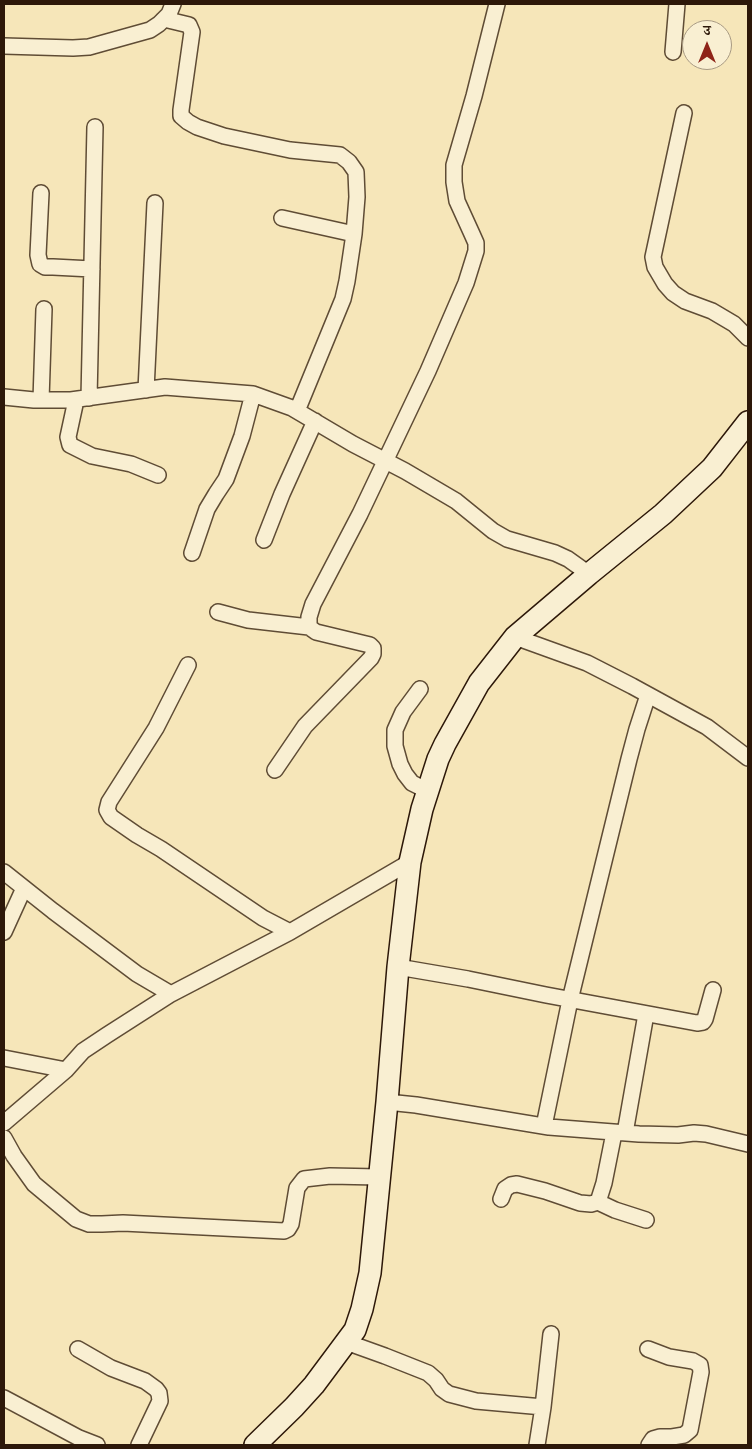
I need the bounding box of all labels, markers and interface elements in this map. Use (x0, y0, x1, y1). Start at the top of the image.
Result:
north arrow (682, 20, 732, 70)
text: उ (703, 24, 711, 38)

